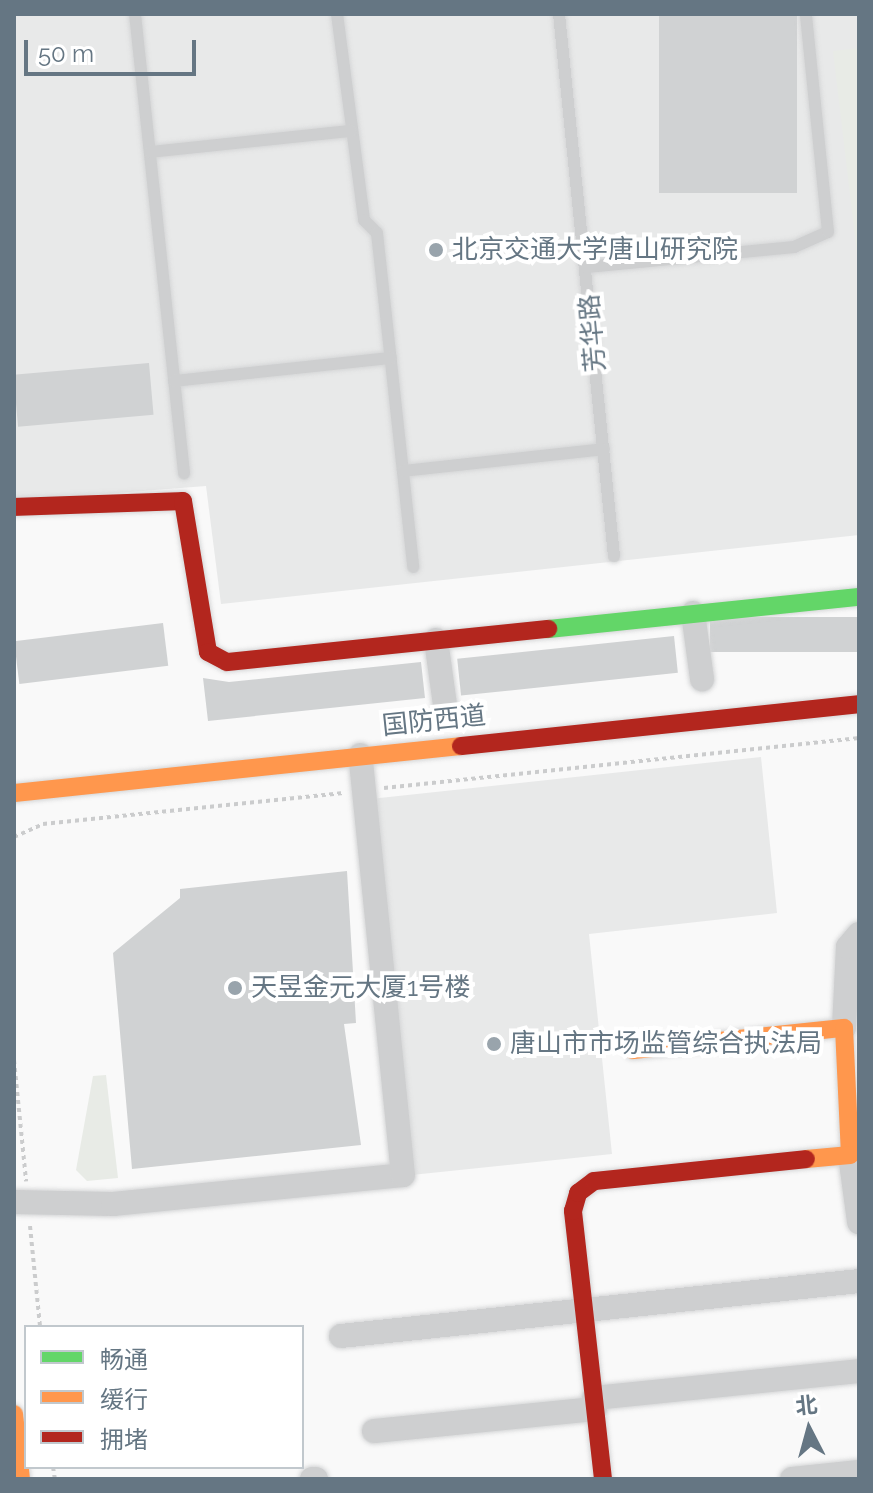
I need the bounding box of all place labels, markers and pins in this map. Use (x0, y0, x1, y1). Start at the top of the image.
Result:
place label: 北京交通大学唐山研究院 (452, 234, 738, 266)
marker: 北京交通大学唐山研究院 (427, 241, 445, 259)
place label: 天昱金元大厦1号楼 (251, 972, 470, 1004)
marker: 天昱金元大厦1号楼 (226, 979, 244, 997)
place label: 唐山市市场监管综合执法局 (510, 1028, 822, 1060)
marker: 唐山市市场监管综合执法局 (485, 1035, 503, 1053)

